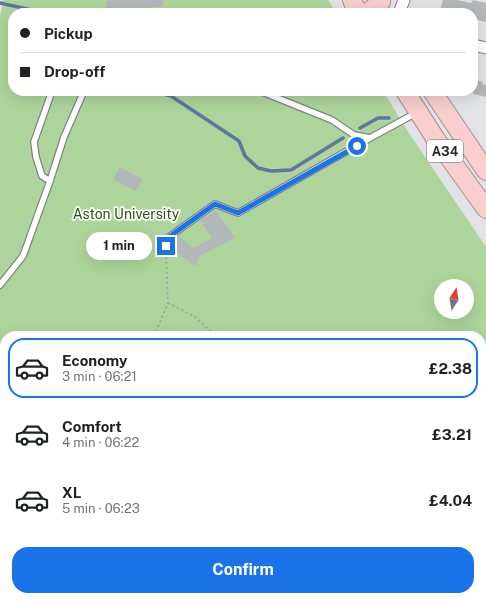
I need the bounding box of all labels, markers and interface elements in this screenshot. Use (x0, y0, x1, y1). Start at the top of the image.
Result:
text: Pickup (44, 25, 93, 42)
text: Drop-off (44, 63, 105, 80)
route start (348, 137, 366, 155)
road number: A34 (427, 140, 463, 162)
park label: Aston University (73, 206, 180, 222)
callout: 1 min (86, 232, 152, 260)
route end (157, 237, 175, 255)
text: 1 min (103, 238, 135, 253)
north arrow (434, 279, 474, 319)
map controls (434, 279, 474, 319)
icon: car (14, 350, 50, 386)
text: Economy (62, 352, 127, 369)
text: £2.38 (429, 360, 472, 377)
text: 3 min · 06:21 (62, 369, 137, 384)
icon: car (14, 416, 50, 452)
text: Comfort (62, 418, 122, 435)
text: £3.21 (432, 426, 472, 443)
text: 4 min · 06:22 (62, 435, 139, 450)
icon: car (14, 482, 50, 518)
text: XL (62, 484, 81, 501)
text: £4.04 (429, 492, 472, 509)
text: 5 min · 06:23 (62, 501, 140, 516)
button: Confirm (12, 547, 474, 593)

